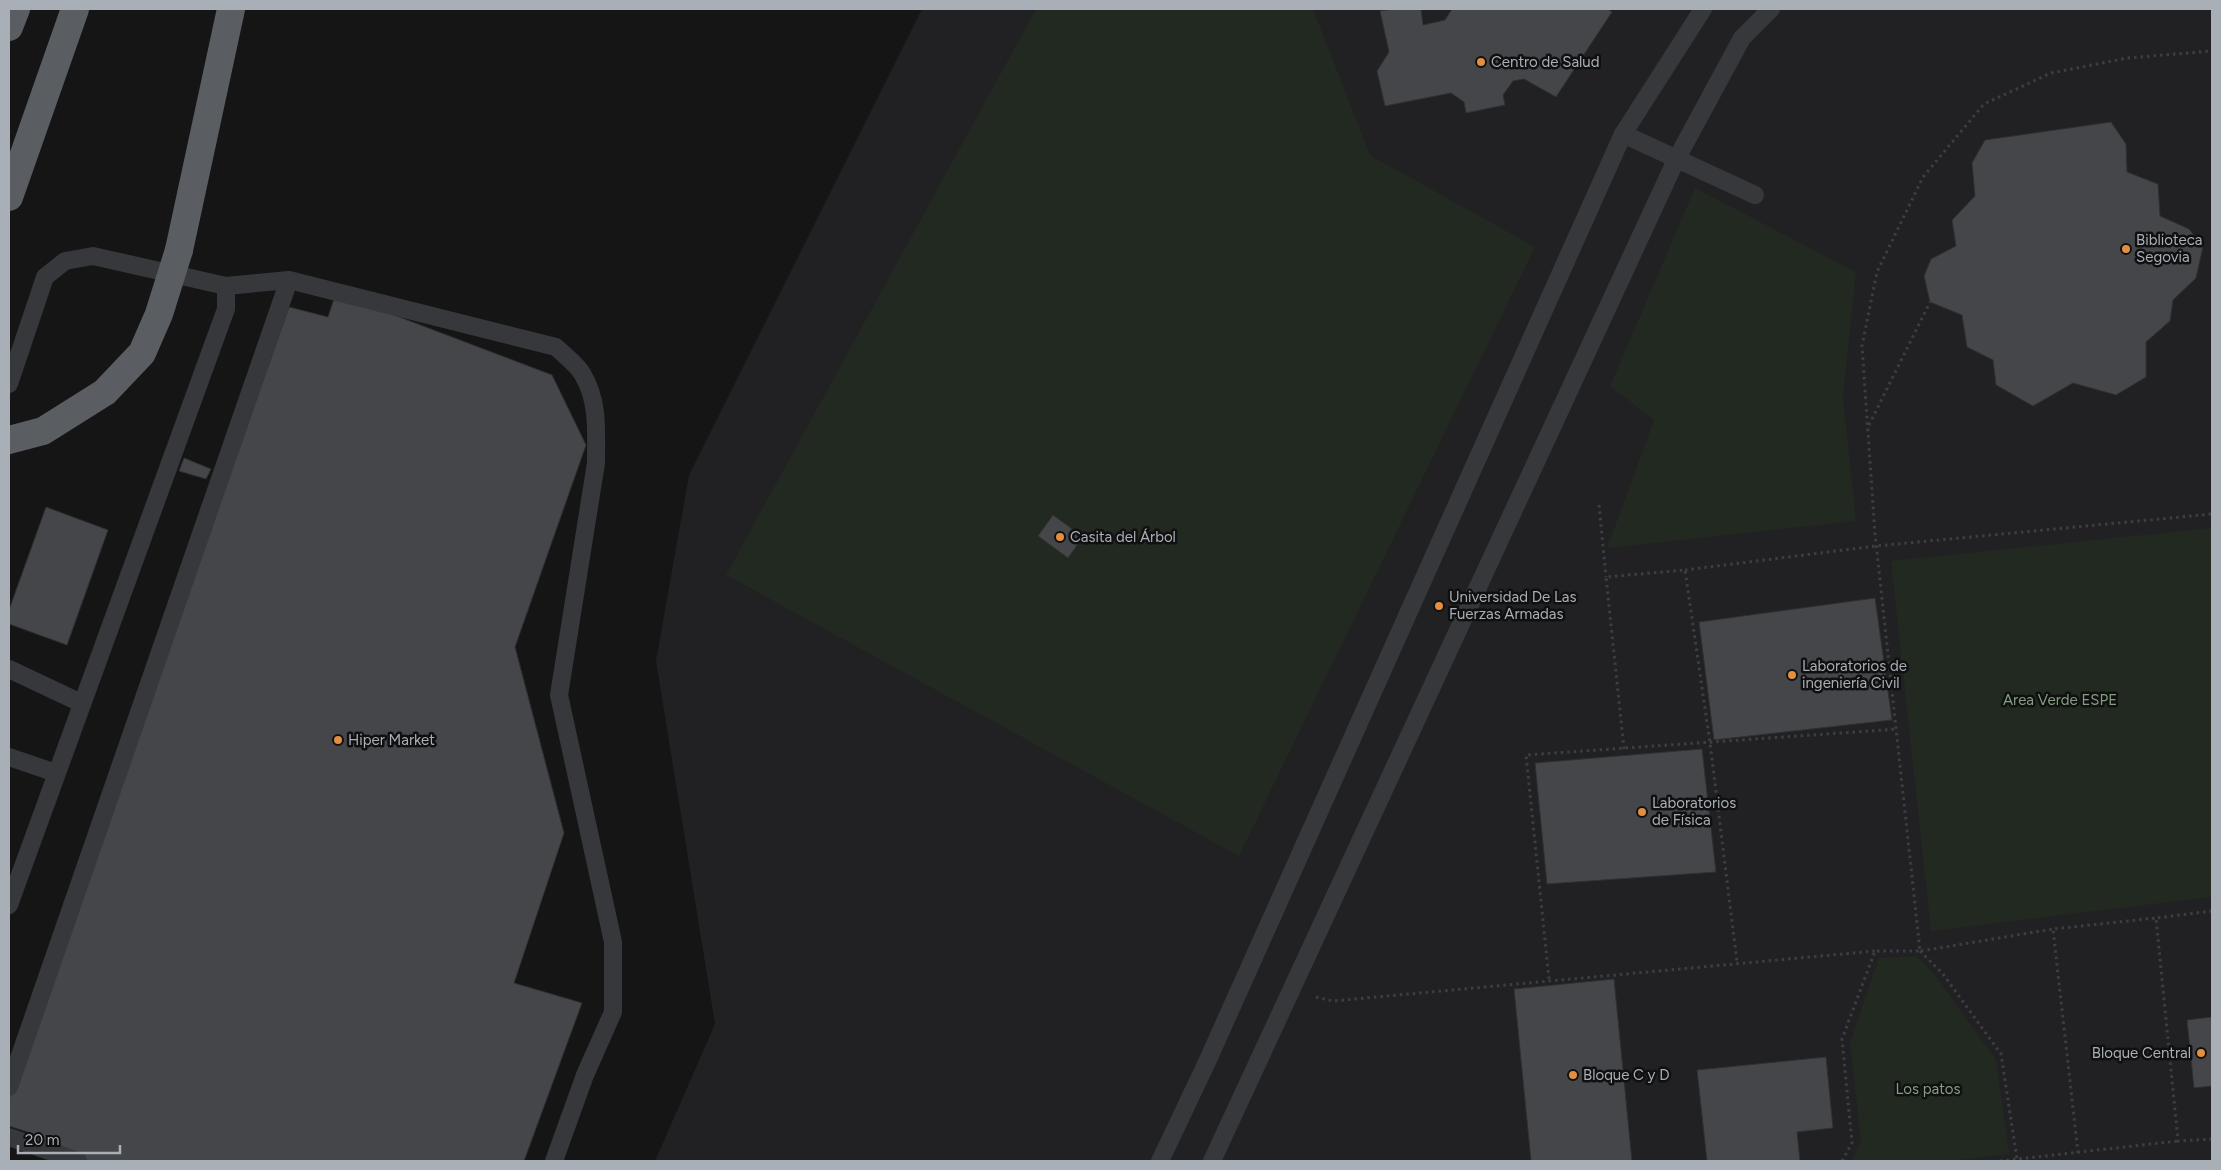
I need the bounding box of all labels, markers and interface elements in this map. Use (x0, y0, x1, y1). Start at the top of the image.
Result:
place label: Centro de Salud (1491, 53, 1600, 71)
marker: Centro de Salud (1475, 56, 1487, 68)
place label: Biblioteca Segovia (2136, 231, 2203, 266)
marker: Biblioteca Segovia (2120, 243, 2132, 255)
place label: Casita del Árbol (1070, 528, 1176, 546)
marker: Casita del Árbol (1054, 531, 1066, 543)
place label: Universidad De Las Fuerzas Armadas (1449, 588, 1576, 623)
marker: Universidad De Las Fuerzas Armadas (1433, 600, 1445, 612)
place label: Laboratorios de ingeniería Civil (1802, 657, 1907, 692)
marker: Laboratorios de ingeniería Civil (1786, 669, 1798, 681)
park label: Area Verde ESPE (2003, 691, 2117, 709)
place label: Hiper Market (348, 731, 435, 749)
marker: Hiper Market (332, 734, 344, 746)
place label: Laboratorios de Física (1652, 794, 1736, 829)
marker: Laboratorios de Física (1636, 806, 1648, 818)
place label: Bloque Central (2092, 1044, 2191, 1062)
marker: Bloque Central (2195, 1047, 2207, 1059)
place label: Bloque C y D (1583, 1066, 1670, 1084)
marker: Bloque C y D (1567, 1069, 1579, 1081)
park label: Los patos (1895, 1080, 1961, 1098)
scale bar (18, 1122, 120, 1154)
text: 20 m (25, 1131, 59, 1149)

